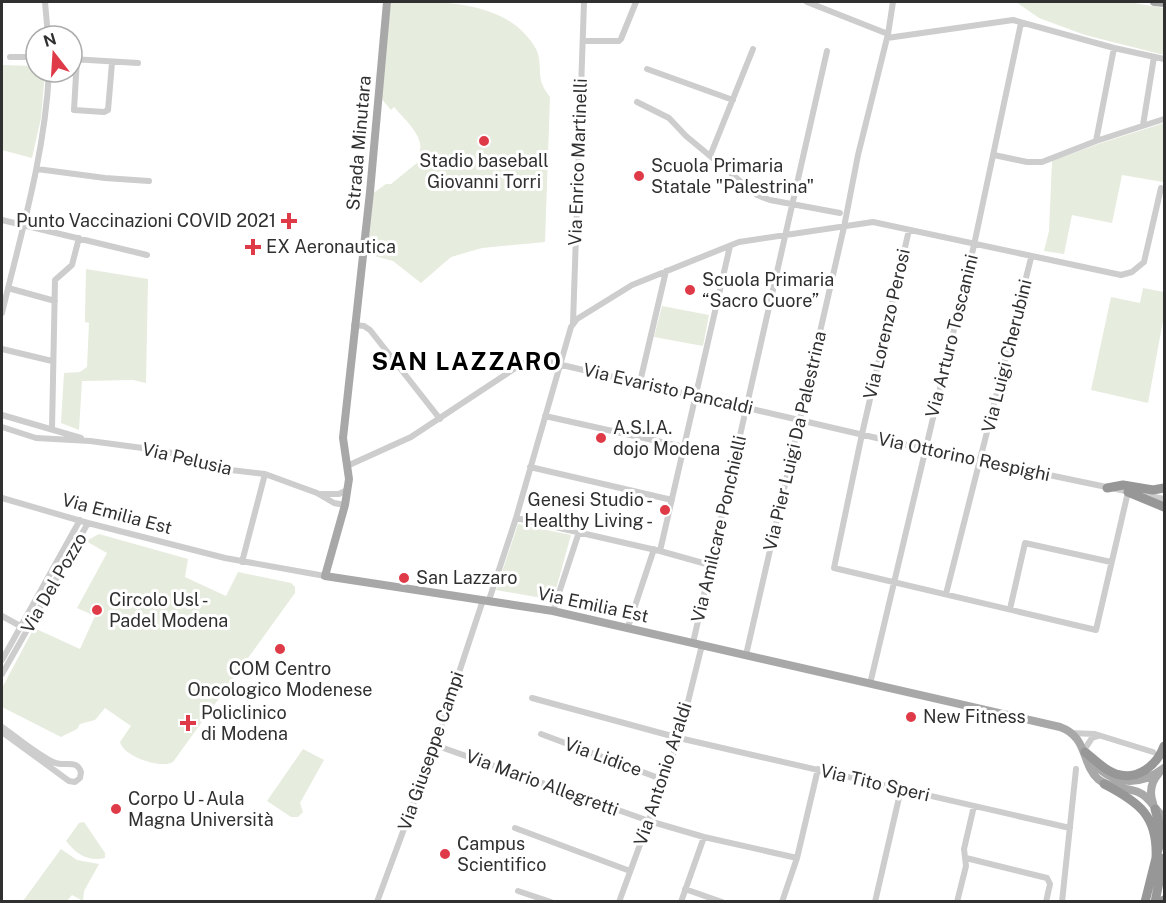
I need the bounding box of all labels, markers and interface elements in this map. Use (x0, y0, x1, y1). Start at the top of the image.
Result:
north arrow (24, 24, 84, 84)
text: N (41, 29, 59, 51)
street label: Strada Minutara (342, 75, 375, 211)
street label: Via Enrico Martinelli (564, 78, 591, 246)
marker: Stadio baseball Giovanni Torri (477, 134, 491, 148)
place label: Stadio baseball Giovanni Torri (419, 150, 549, 192)
place label: Scuola Primaria Statale "Palestrina" (651, 155, 814, 197)
marker: Scuola Primaria Statale "Palestrina" (632, 169, 646, 183)
place label: Punto Vaccinazioni COVID 2021 (16, 210, 276, 231)
marker: Punto Vaccinazioni COVID 2021 (280, 212, 298, 230)
place label: EX Aeronautica (266, 236, 396, 257)
marker: EX Aeronautica (244, 238, 262, 256)
street label: Via Lorenzo Perosi (859, 247, 914, 401)
street label: Via Arturo Toscanini (921, 252, 982, 420)
place label: Scuola Primaria “Sacro Cuore” (702, 269, 834, 311)
street label: Via Luigi Cherubini (977, 277, 1036, 435)
marker: Scuola Primaria “Sacro Cuore” (683, 283, 697, 297)
street label: Via Pier Luigi Da Palestrina (759, 329, 830, 553)
district label: SAN LAZZARO (372, 347, 562, 375)
street label: Via Evaristo Pancaldi (581, 359, 755, 418)
place label: A.S.I.A. dojo Modena (613, 417, 720, 459)
street label: Via Ottorino Respighi (876, 428, 1052, 485)
marker: A.S.I.A. dojo Modena (594, 431, 608, 445)
street label: Via Amilcare Ponchielli (687, 433, 750, 624)
street label: Via Pelusia (140, 438, 234, 479)
street label: Via Emilia Est (60, 489, 174, 538)
place label: Genesi Studio - Healthy Living - (524, 489, 653, 531)
marker: Genesi Studio - Healthy Living - (658, 503, 672, 517)
street label: Via Del Pozzo (16, 529, 91, 637)
place label: San Lazzaro (416, 567, 517, 588)
marker: San Lazzaro (397, 571, 411, 585)
street label: Via Emilia Est (536, 582, 651, 627)
place label: Circolo Usl - Padel Modena (109, 589, 228, 631)
marker: Circolo Usl - Padel Modena (90, 603, 104, 617)
marker: COM Centro Oncologico Modenese (273, 642, 287, 656)
place label: COM Centro Oncologico Modenese (187, 658, 373, 700)
street label: Via Giuseppe Campi (393, 668, 468, 833)
street label: Via Antonio Araldi (629, 699, 696, 848)
place label: Policlinico di Modena (201, 702, 288, 744)
place label: New Fitness (923, 706, 1026, 727)
marker: New Fitness (904, 710, 918, 724)
marker: Policlinico di Modena (179, 714, 197, 732)
street label: Via Lidice (562, 733, 645, 780)
street label: Via Mario Allegretti (463, 745, 622, 820)
street label: Via Tito Speri (818, 760, 932, 805)
place label: Corpo U - Aula Magna Università (128, 788, 274, 830)
marker: Corpo U - Aula Magna Università (109, 802, 123, 816)
place label: Campus Scientifico (457, 833, 546, 875)
marker: Campus Scientifico (438, 847, 452, 861)

